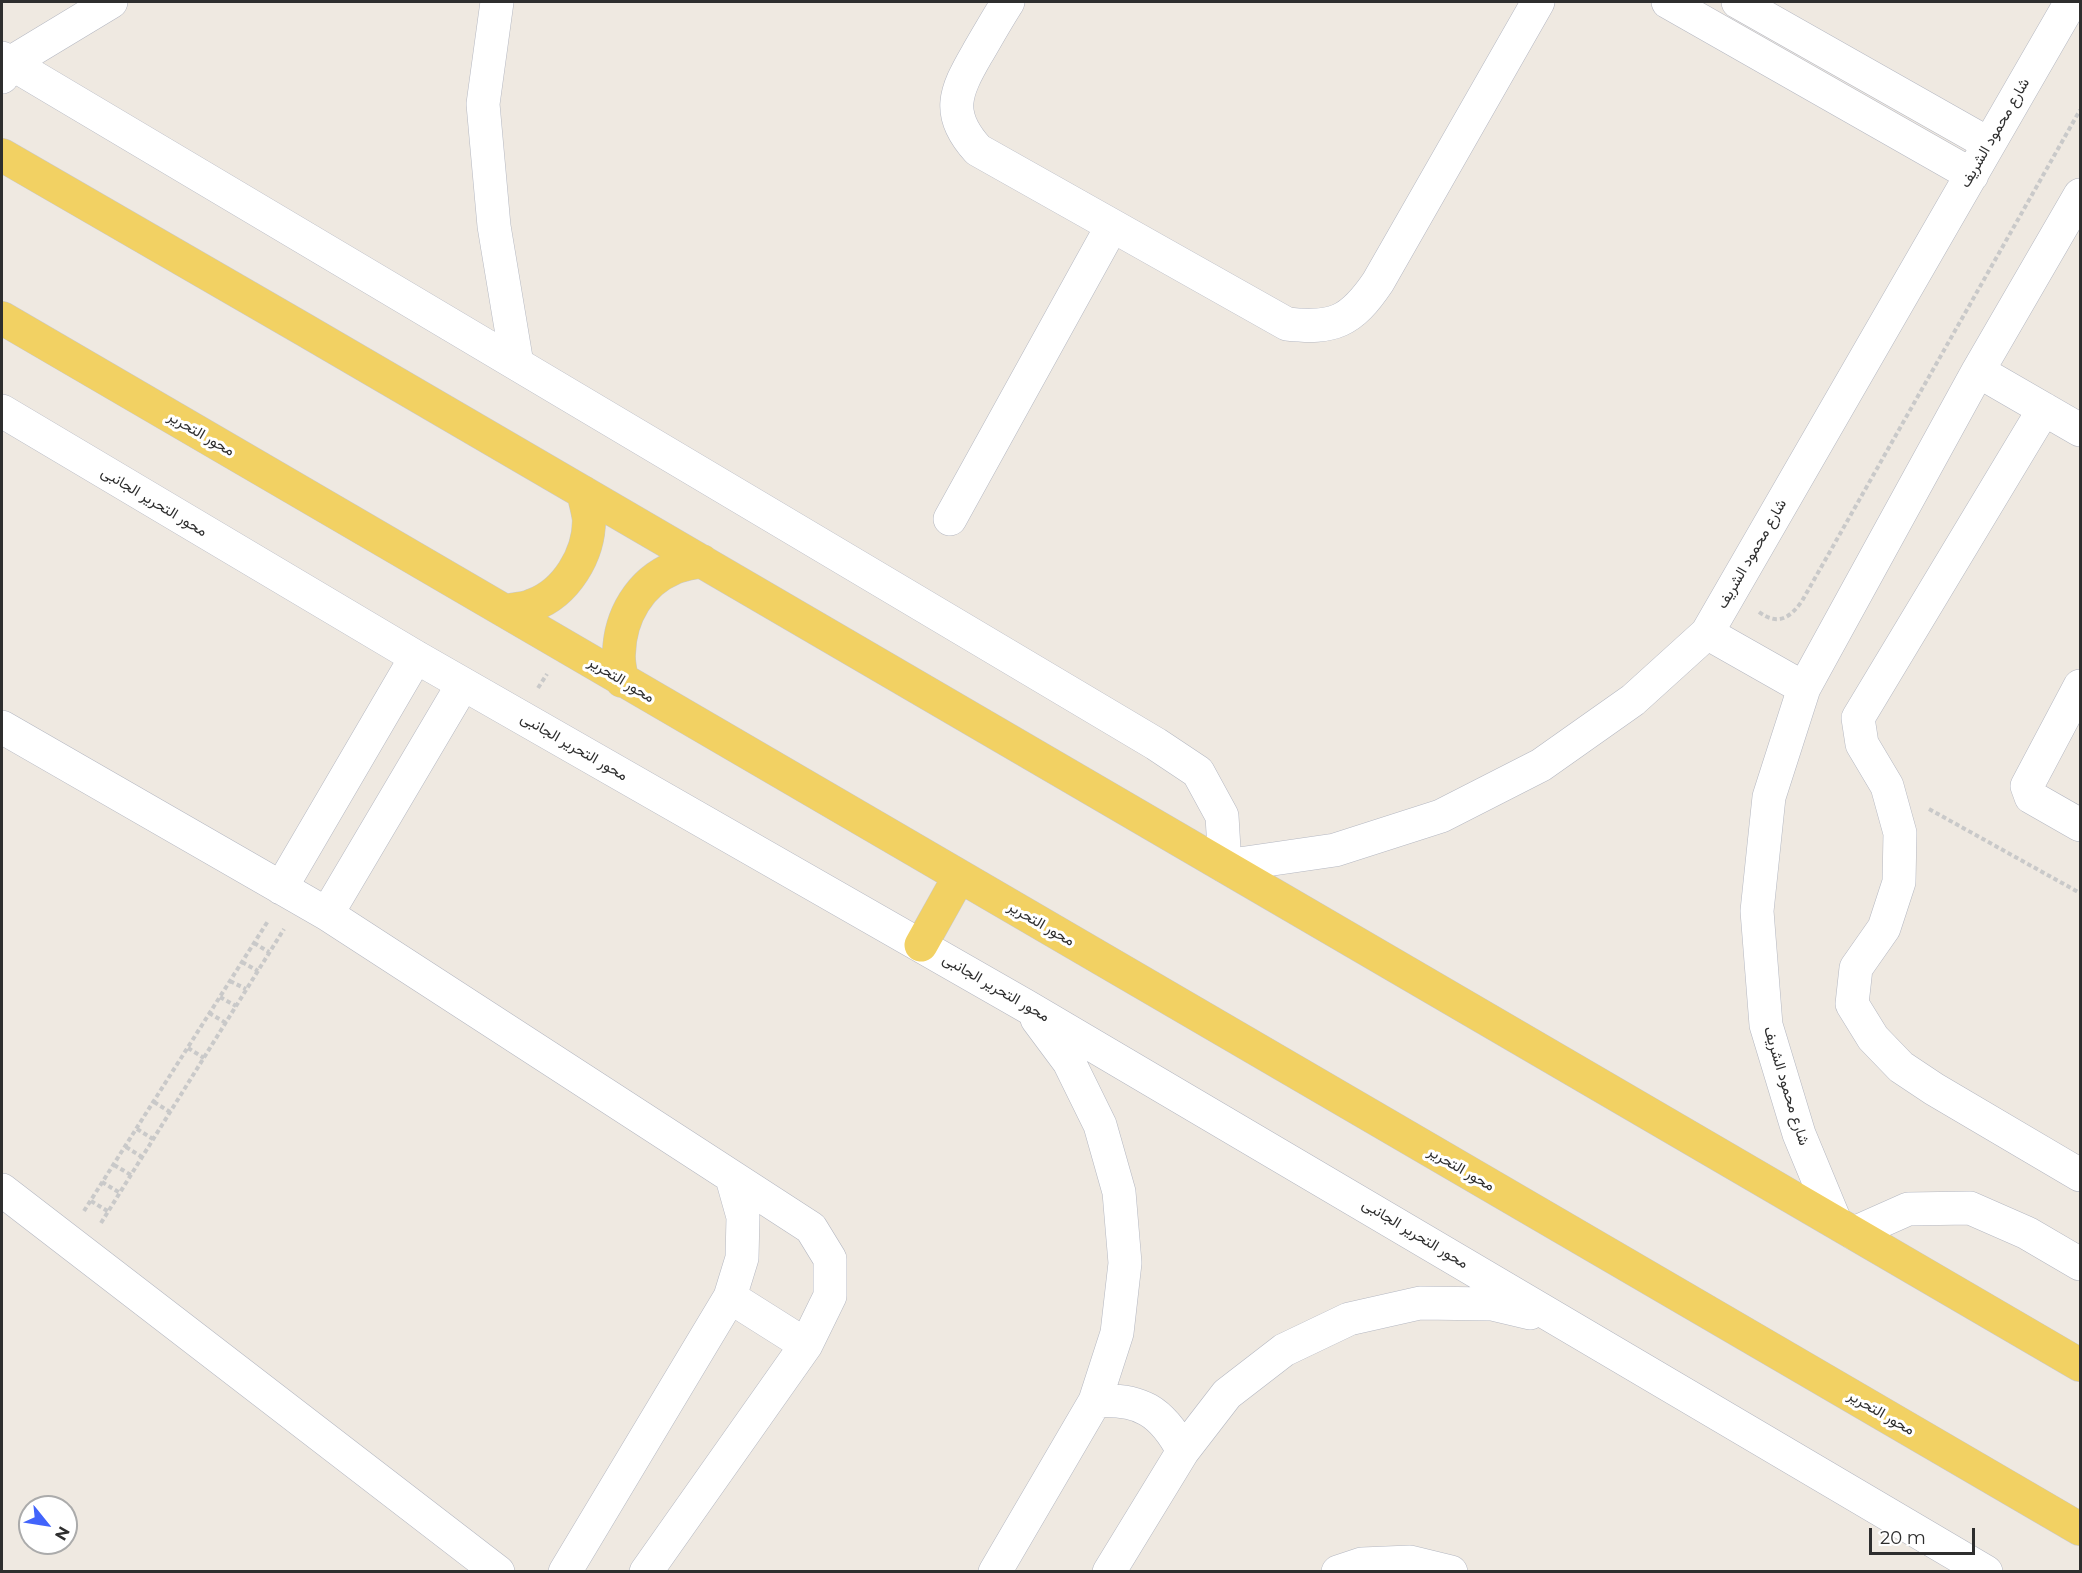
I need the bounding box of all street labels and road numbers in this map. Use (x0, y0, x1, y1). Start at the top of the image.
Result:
street label: شارع محمود الشريف (1956, 75, 2034, 191)
street label: محور التحرير (164, 408, 238, 460)
street label: محور التحرير الجانبى (98, 463, 210, 541)
street label: شارع محمود الشريف (1713, 496, 1791, 612)
street label: محور التحرير (585, 653, 657, 707)
street label: محور التحرير الجانبى (517, 709, 631, 785)
street label: محور التحرير (1004, 898, 1078, 950)
street label: محور التحرير الجانبى (939, 950, 1053, 1026)
street label: شارع محمود الشريف (1759, 1024, 1813, 1148)
street label: محور التحرير (1424, 1143, 1498, 1195)
street label: محور التحرير الجانبى (1359, 1195, 1471, 1273)
street label: محور التحرير (1844, 1387, 1918, 1439)

